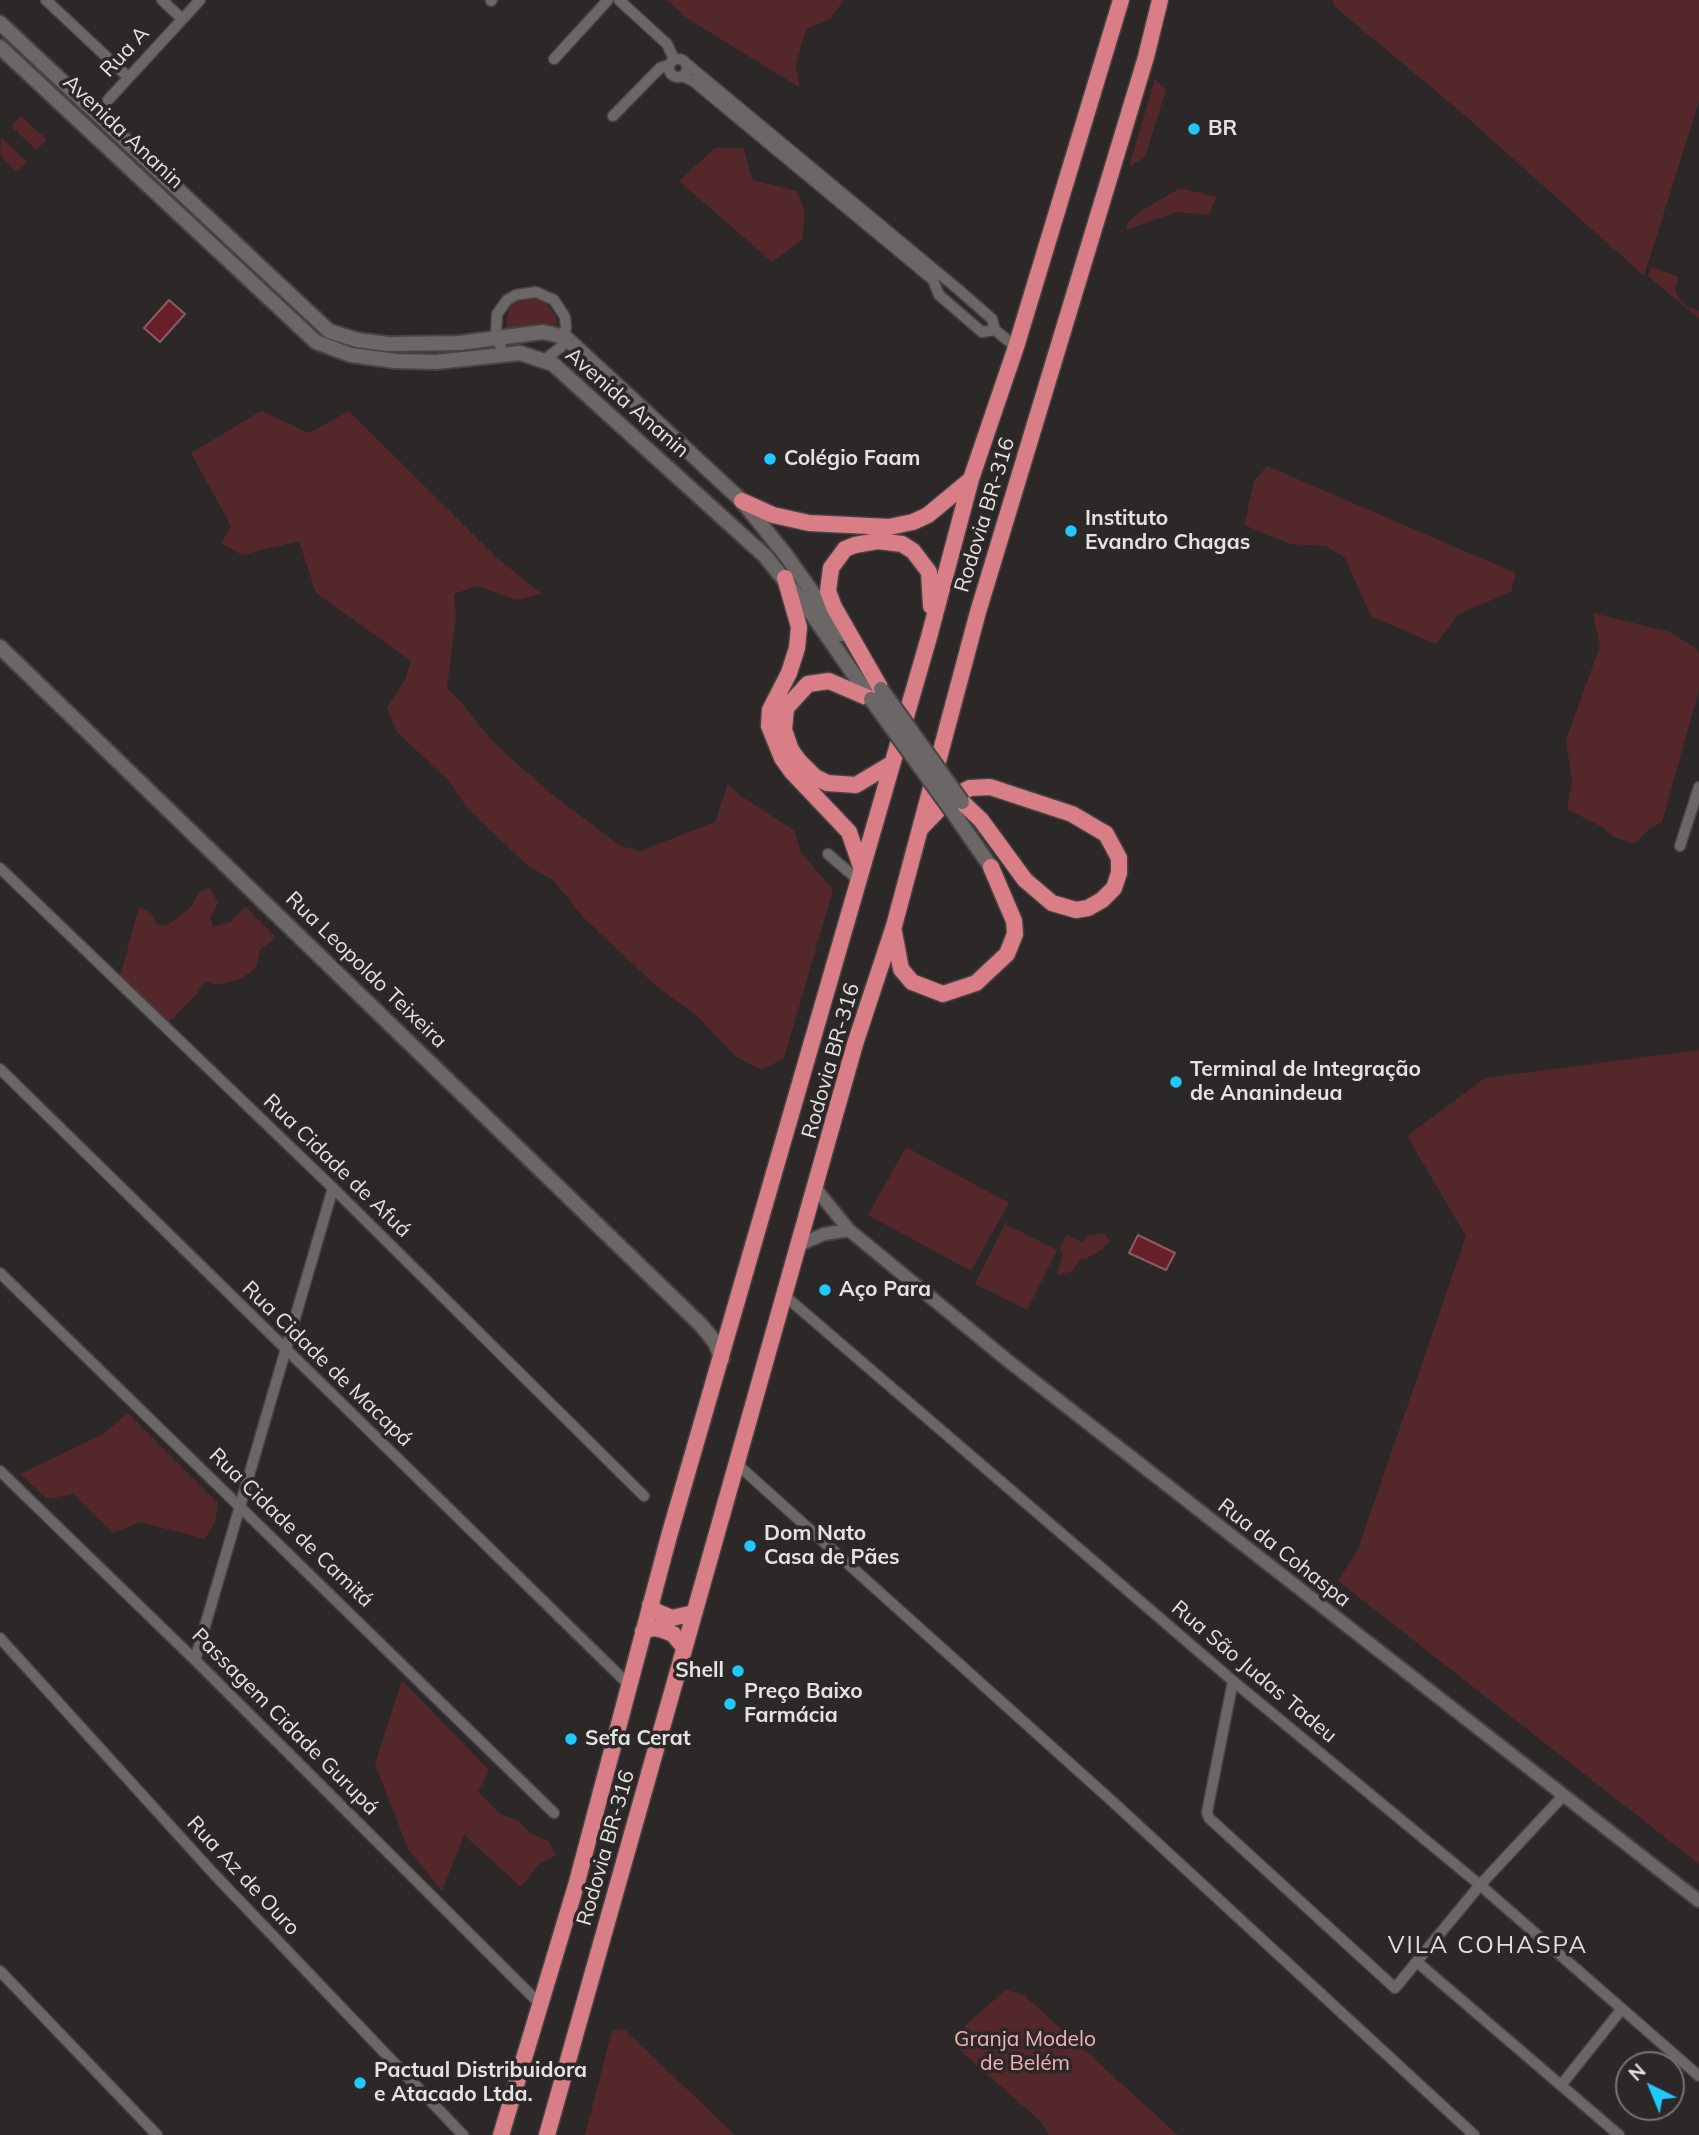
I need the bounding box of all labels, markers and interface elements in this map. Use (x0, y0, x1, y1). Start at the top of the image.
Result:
street label: Rua A (95, 21, 155, 83)
street label: Avenida Ananin (58, 70, 188, 194)
place label: BR (1208, 116, 1237, 142)
marker: BR (1186, 121, 1202, 137)
street label: Avenida Ananin (560, 343, 694, 463)
street label: Rodovia BR-316 (950, 435, 1020, 595)
place label: Colégio Faam (784, 446, 920, 472)
marker: Colégio Faam (762, 451, 778, 467)
place label: Instituto Evandro Chagas (1085, 506, 1250, 556)
marker: Instituto Evandro Chagas (1063, 523, 1079, 539)
street label: Rua Leopoldo Teixeira (280, 887, 452, 1053)
street label: Rodovia BR-316 (797, 981, 865, 1141)
place label: Terminal de Integração de Ananindeua (1190, 1057, 1421, 1107)
marker: Terminal de Integração de Ananindeua (1168, 1074, 1184, 1090)
street label: Rua Cidade de Afuá (258, 1089, 416, 1243)
street label: Rua Cidade de Macapá (237, 1276, 417, 1452)
place label: Aço Para (839, 1277, 931, 1303)
marker: Aço Para (817, 1282, 833, 1298)
street label: Rua Cidade de Camitá (204, 1443, 378, 1613)
street label: Rua da Cohaspa (1213, 1493, 1355, 1613)
place label: Dom Nato Casa de Pães (764, 1521, 900, 1571)
marker: Dom Nato Casa de Pães (742, 1538, 758, 1554)
street label: Rua São Judas Tadeu (1166, 1596, 1342, 1748)
street label: Passagem Cidade Gurupá (186, 1623, 384, 1821)
place label: Shell (675, 1658, 724, 1684)
marker: Shell (730, 1663, 746, 1679)
place label: Preço Baixo Farmácia (744, 1679, 863, 1729)
marker: Preço Baixo Farmácia (722, 1696, 738, 1712)
place label: Sefa Cerat (585, 1726, 691, 1752)
marker: Sefa Cerat (563, 1731, 579, 1747)
street label: Rodovia BR-316 (572, 1768, 640, 1928)
street label: Rua Az de Ouro (181, 1811, 305, 1941)
district label: VILA COHASPA (1389, 1932, 1587, 1960)
park label: Granja Modelo de Belém (954, 2027, 1096, 2077)
north arrow (1615, 2051, 1685, 2121)
place label: Pactual Distribuidora e Atacado Ltda. (374, 2058, 587, 2108)
text: N (1624, 2058, 1650, 2086)
marker: Pactual Distribuidora e Atacado Ltda. (352, 2075, 368, 2091)

